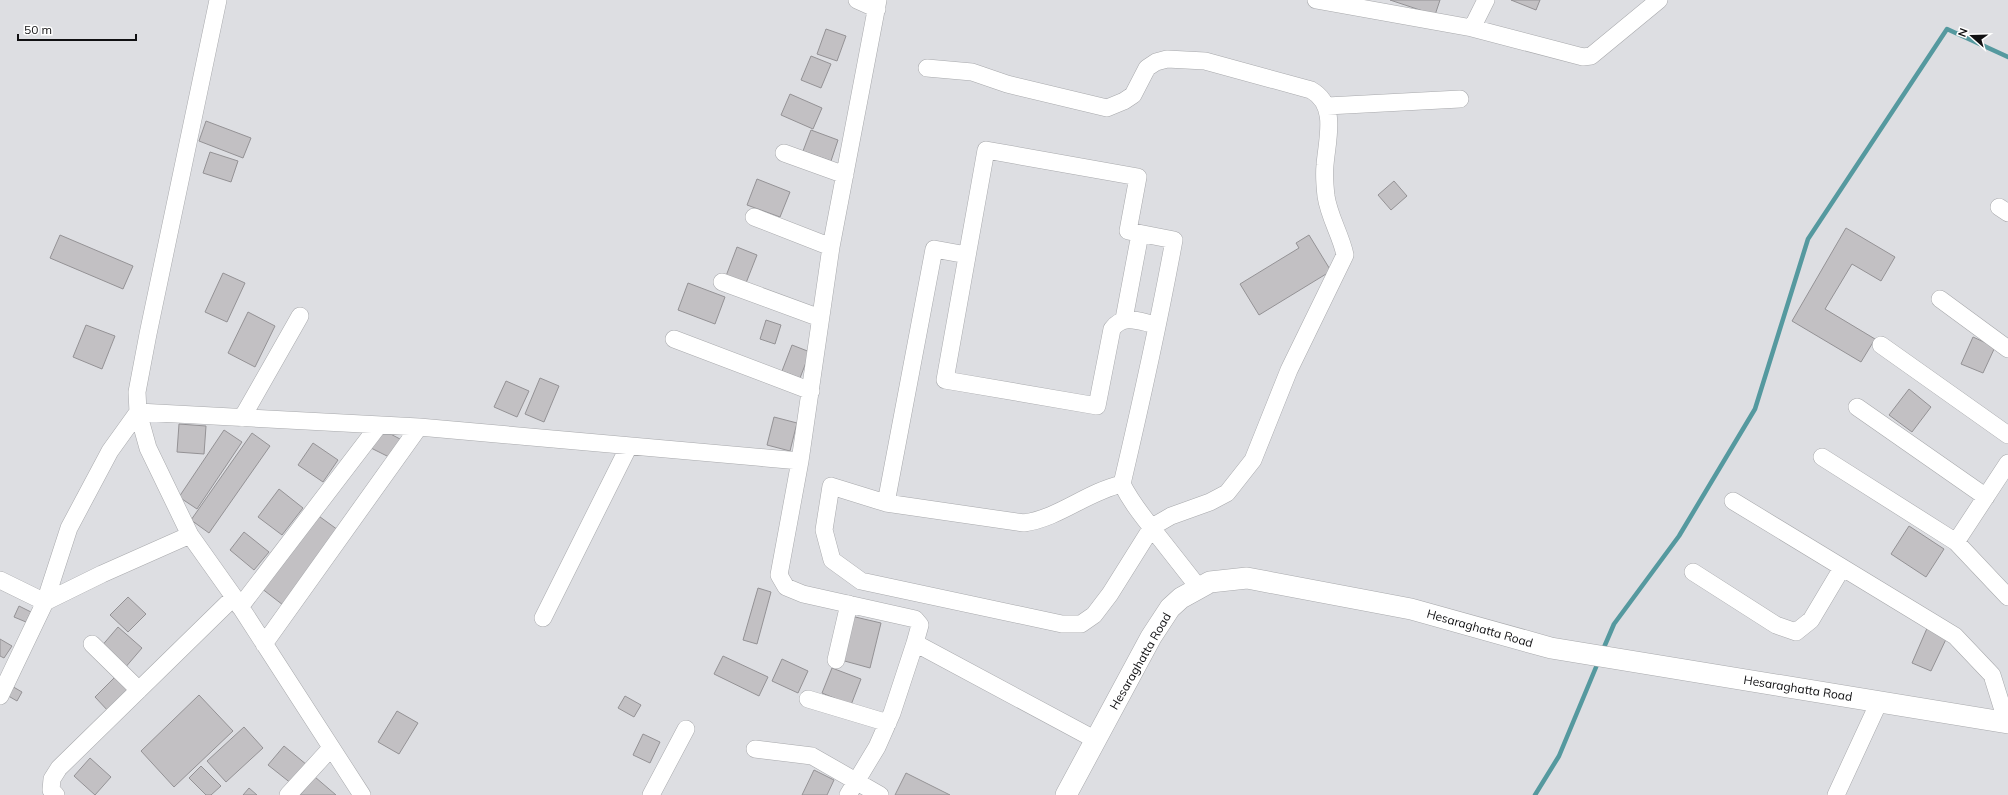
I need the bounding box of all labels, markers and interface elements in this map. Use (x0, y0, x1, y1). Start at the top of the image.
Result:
scale bar (18, 16, 136, 42)
north arrow (1952, 16, 1992, 56)
text: 50 m (24, 22, 52, 37)
text: N (1955, 26, 1971, 39)
street label: Hesaraghatta Road (1425, 606, 1535, 650)
street label: Hesaraghatta Road (1106, 610, 1174, 712)
street label: Hesaraghatta Road (1743, 672, 1853, 704)

